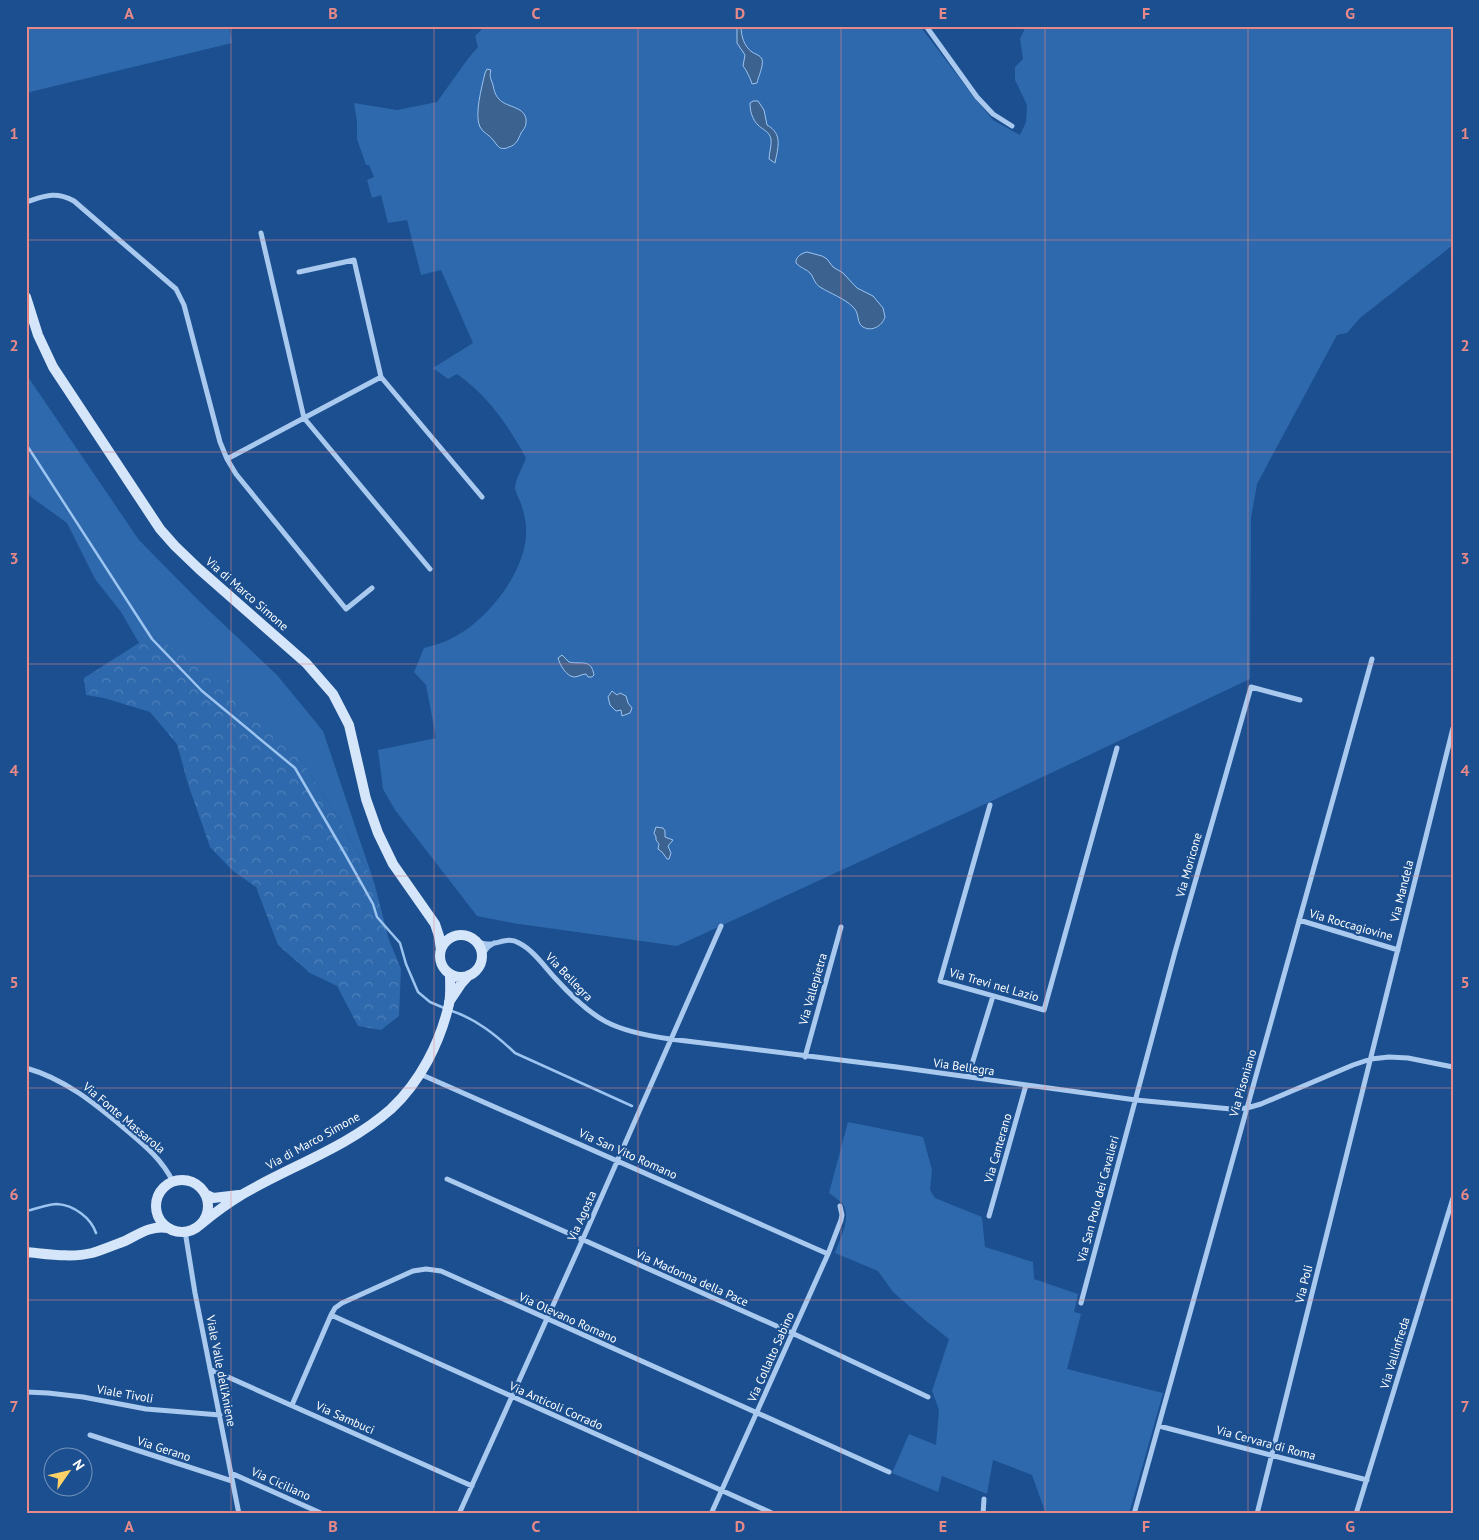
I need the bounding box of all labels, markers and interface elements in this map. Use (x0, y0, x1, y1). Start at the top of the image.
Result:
text: A (124, 3, 134, 23)
text: B (328, 3, 338, 23)
text: C (532, 3, 541, 23)
text: D (735, 3, 745, 23)
text: E (939, 3, 947, 23)
text: F (1142, 3, 1150, 23)
text: G (1345, 3, 1355, 23)
text: 1 (9, 123, 19, 143)
text: 1 (1460, 123, 1470, 143)
text: 2 (9, 335, 19, 355)
text: 2 (1460, 335, 1470, 355)
text: 3 (9, 548, 19, 568)
text: 3 (1460, 548, 1470, 568)
street label: Via di Marco Simone (202, 553, 292, 634)
text: 4 (9, 760, 19, 780)
text: 4 (1460, 760, 1470, 780)
street label: Via Moricone (1172, 831, 1205, 900)
street label: Via Mandela (1386, 858, 1416, 924)
street label: Via Roccagiovine (1307, 905, 1395, 944)
street label: Via Bellegra (542, 949, 596, 1004)
street label: Via Vallepietra (795, 951, 830, 1027)
street label: Via Trevi nel Lazio (947, 964, 1041, 1004)
text: 5 (9, 972, 19, 992)
text: 5 (1460, 972, 1470, 992)
street label: Via Pisoniano (1225, 1047, 1259, 1119)
street label: Via Bellegra (931, 1055, 996, 1078)
street label: Via Fonte Massarola (79, 1078, 169, 1157)
street label: Via di Marco Simone (262, 1109, 362, 1173)
street label: Via Canterano (980, 1111, 1015, 1185)
street label: Via San Vito Romano (576, 1125, 680, 1182)
street label: Via San Polo dei Cavalieri (1073, 1134, 1122, 1265)
text: 6 (9, 1184, 19, 1204)
text: 6 (1460, 1184, 1470, 1204)
street label: Via Agosta (563, 1188, 599, 1244)
street label: Via Madonna della Pace (633, 1245, 751, 1309)
street label: Via Poli (1291, 1263, 1315, 1305)
street label: Via Olevano Romano (516, 1289, 620, 1346)
street label: Via Collalto Sabino (744, 1309, 797, 1405)
street label: Viale Valle dell'Aniene (203, 1313, 240, 1428)
street label: Via Vallinfreda (1376, 1315, 1413, 1391)
street label: Via Anticoli Corrado (506, 1378, 605, 1433)
street label: Viale Tivoli (95, 1381, 155, 1406)
text: 7 (9, 1396, 19, 1416)
text: 7 (1460, 1396, 1470, 1416)
street label: Via Sambuci (313, 1398, 377, 1437)
street label: Via Cervara di Roma (1214, 1422, 1318, 1463)
street label: Via Gerano (134, 1432, 193, 1464)
north arrow (42, 1448, 92, 1498)
text: N (69, 1456, 89, 1474)
street label: Via Ciciliano (248, 1463, 313, 1503)
text: A (124, 1516, 134, 1536)
text: B (328, 1516, 338, 1536)
text: C (532, 1516, 541, 1536)
text: D (735, 1516, 745, 1536)
text: E (939, 1516, 947, 1536)
text: F (1142, 1516, 1150, 1536)
text: G (1345, 1516, 1355, 1536)

